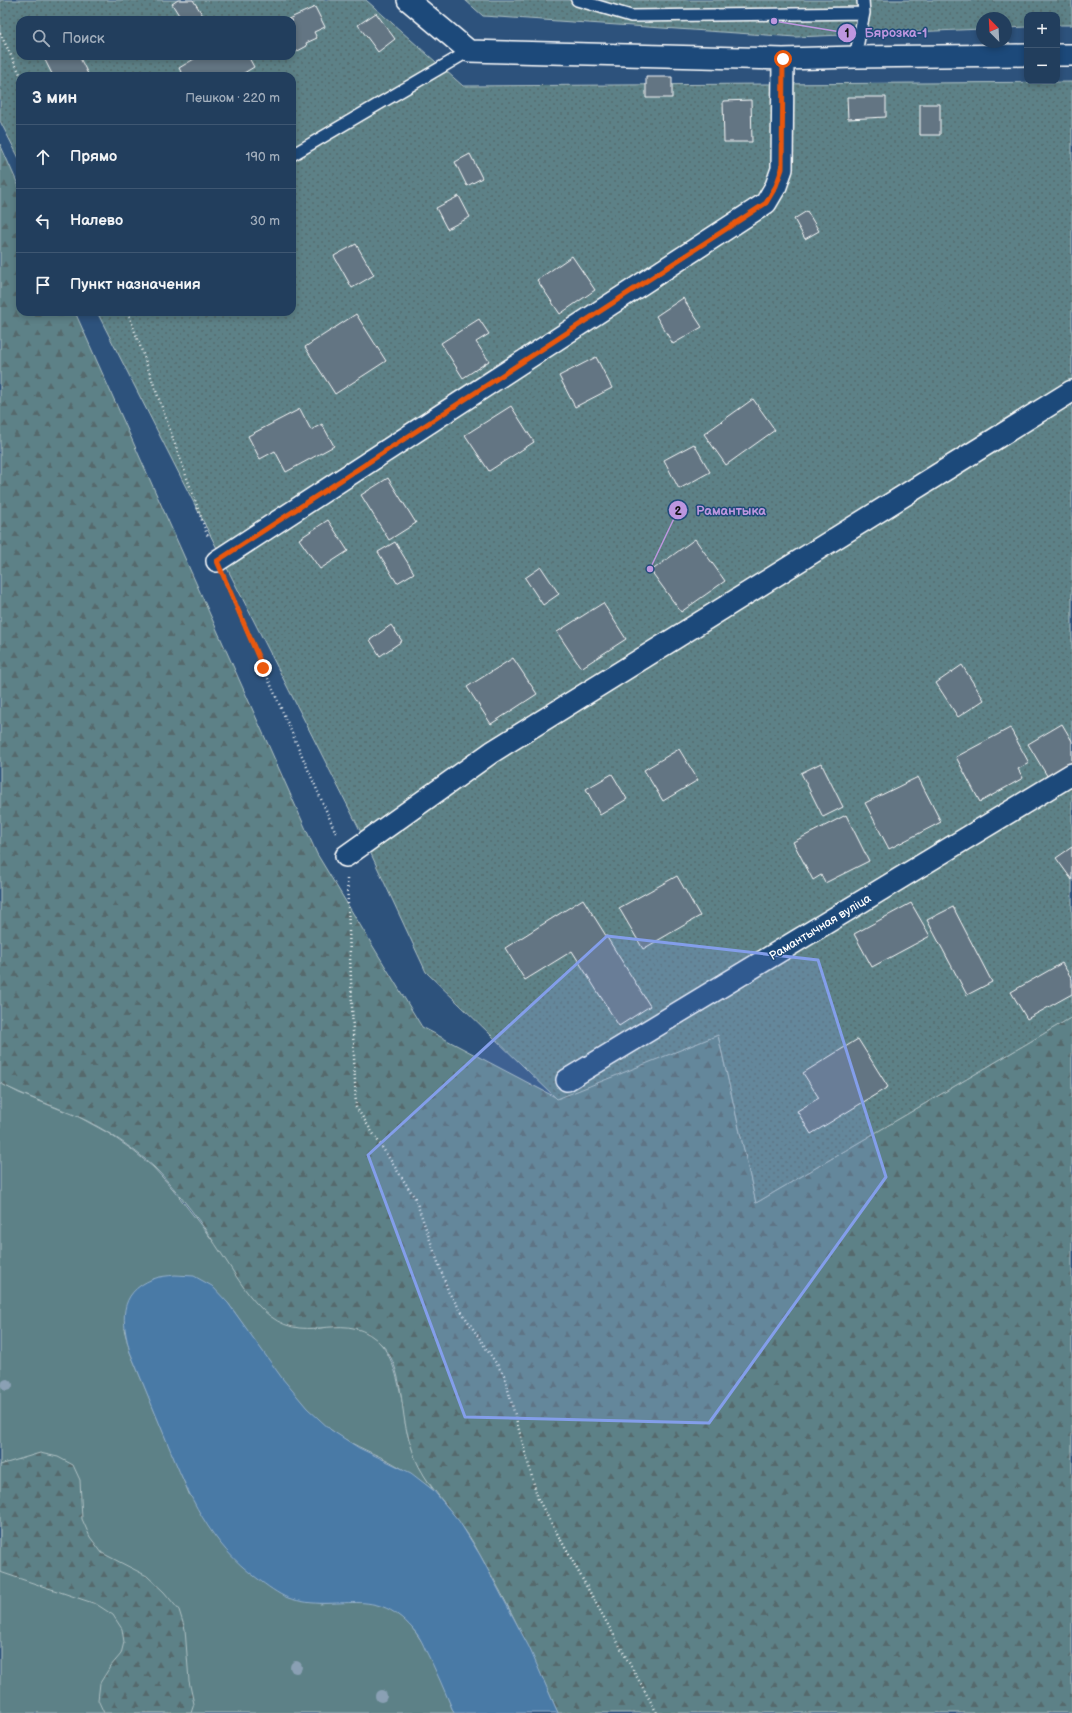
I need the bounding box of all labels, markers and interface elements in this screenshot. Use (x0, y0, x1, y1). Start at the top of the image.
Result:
north arrow (976, 12, 1012, 48)
map controls (1024, 12, 1060, 84)
button: + (1024, 12, 1060, 48)
search box (16, 16, 296, 60)
callout: Бярозка-1 (837, 20, 936, 45)
text: Бярозка-1 (865, 25, 927, 41)
text: 1 (844, 26, 850, 41)
icon: search (30, 27, 52, 49)
text: Поиск (62, 29, 105, 48)
button: − (1024, 48, 1060, 84)
route start (774, 50, 792, 68)
text: 3 мин (32, 88, 77, 108)
text: Пешком · 220 m (185, 90, 280, 106)
icon: ahead (32, 146, 54, 168)
text: Прямо (70, 147, 117, 166)
text: 190 m (246, 149, 280, 165)
icon: left (32, 210, 54, 232)
text: Налево (70, 211, 123, 230)
text: 30 m (250, 213, 280, 229)
icon: arrive (32, 274, 54, 296)
text: Пункт назначения (70, 275, 201, 294)
callout: Рамантыка (668, 498, 774, 523)
text: Рамантыка (696, 503, 766, 519)
text: 2 (674, 504, 682, 519)
route end (254, 659, 272, 677)
street label: Рамантычная вуліца (767, 891, 874, 964)

